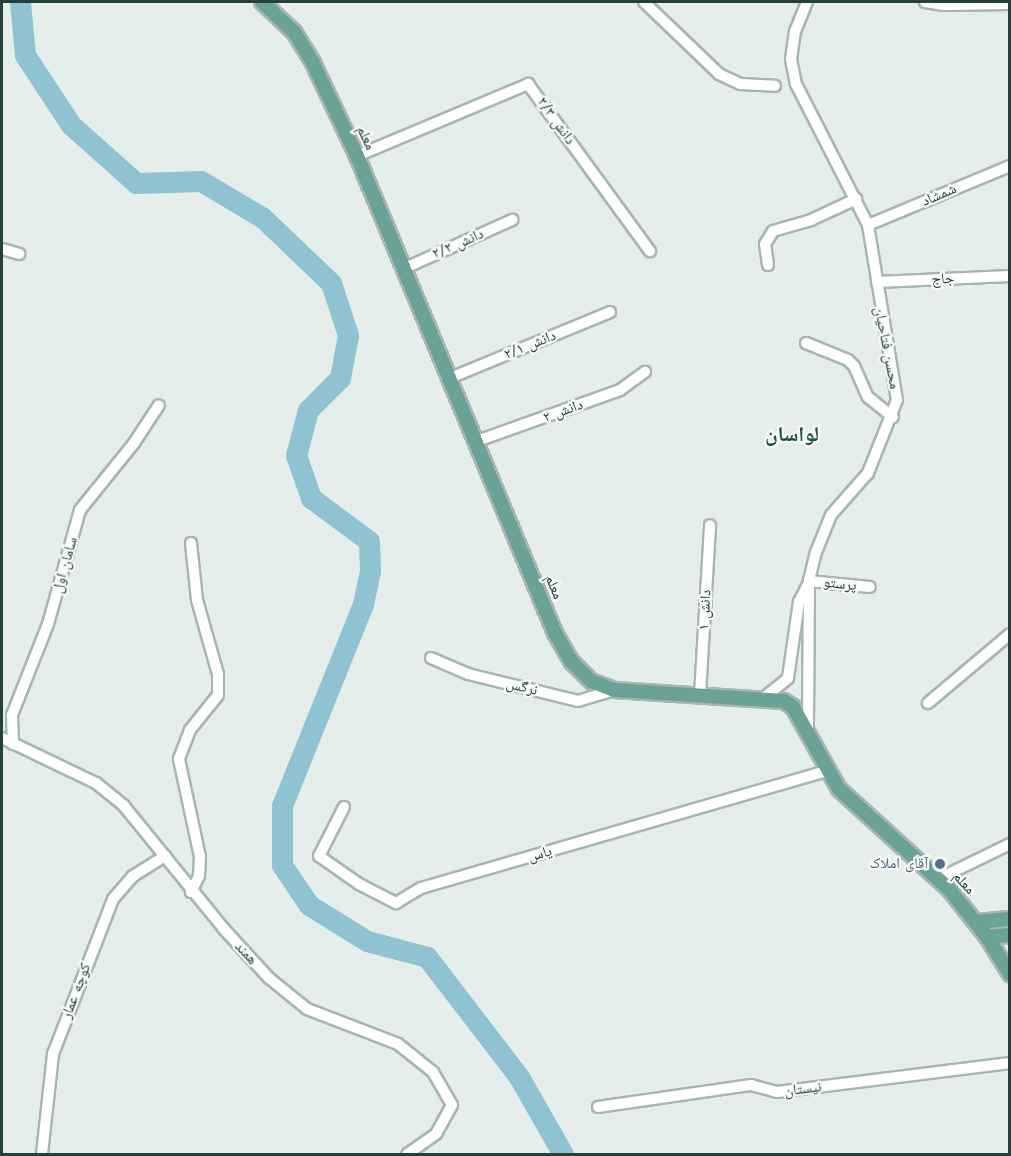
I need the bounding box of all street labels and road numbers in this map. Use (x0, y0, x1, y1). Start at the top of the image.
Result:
street label: دانش ۲/۳ (533, 94, 579, 148)
street label: معلم (353, 123, 379, 153)
street label: شمشاد (919, 180, 959, 210)
street label: دانش ۲/۲ (430, 225, 486, 263)
street label: جاج (931, 269, 955, 289)
street label: محسن فتاحیان (870, 305, 904, 391)
street label: دانش ۲/۱ (501, 326, 559, 364)
street label: دانش ۲ (541, 396, 585, 426)
street label: سامان اول (48, 535, 82, 595)
street label: معلم (541, 572, 567, 602)
street label: پرستو (822, 573, 858, 595)
street label: دانش ۱ (695, 589, 715, 631)
street label: نرگس (504, 674, 540, 700)
street label: یاس (526, 842, 554, 866)
street label: معلم (949, 868, 979, 898)
street label: همند (231, 938, 261, 968)
street label: کوچه عمار (57, 961, 95, 1021)
street label: نیستان (783, 1078, 823, 1100)

